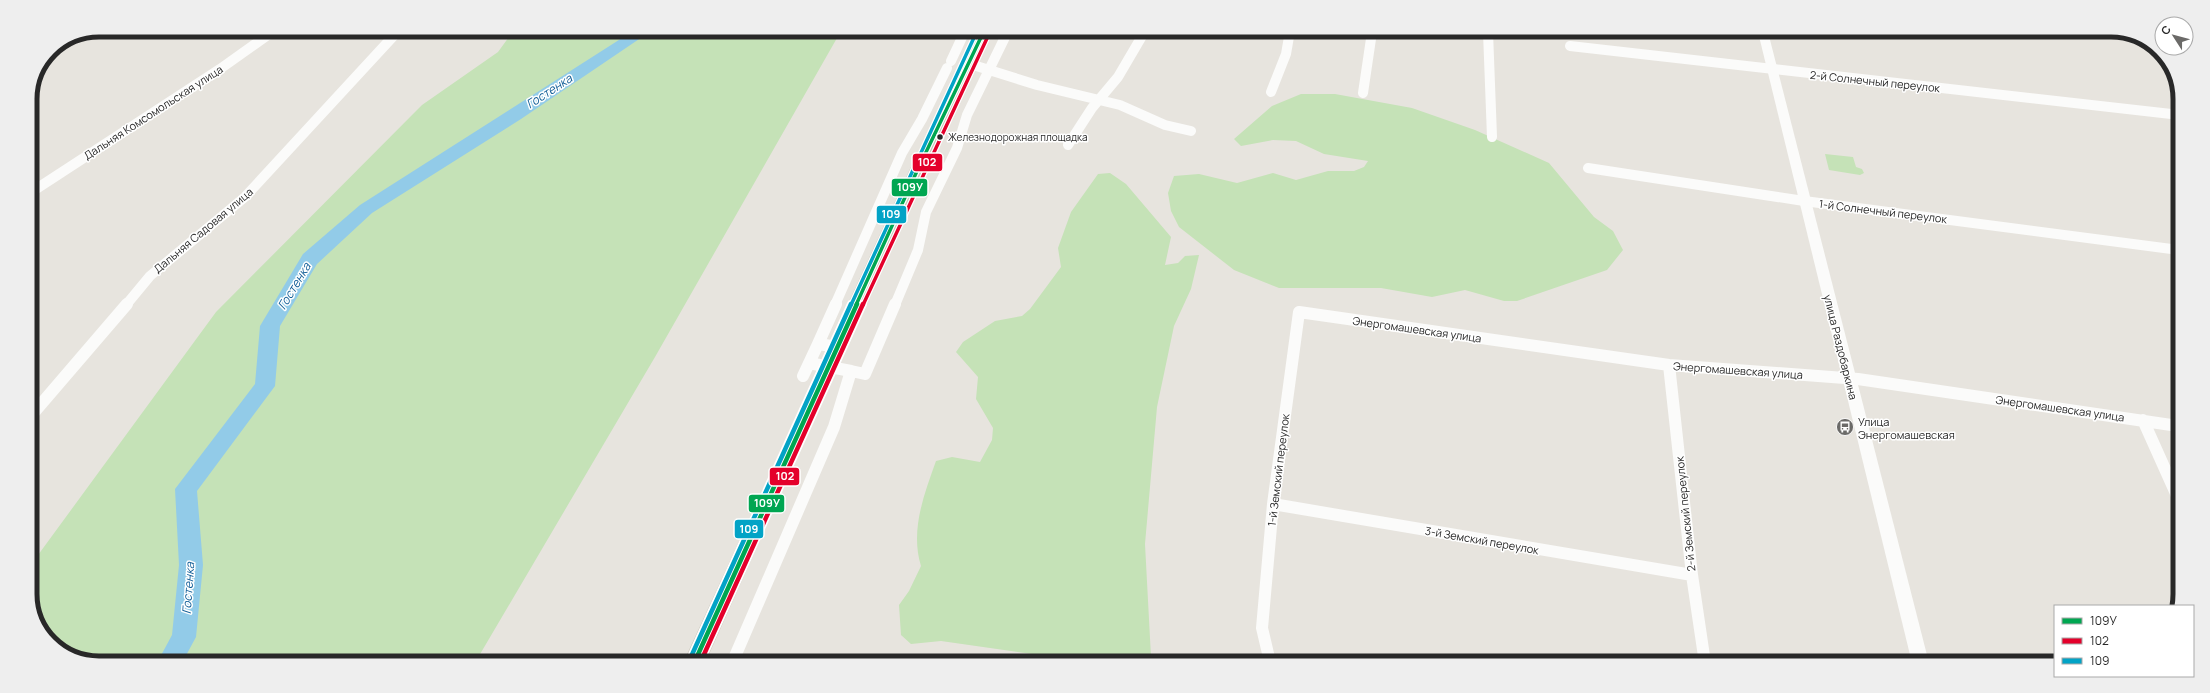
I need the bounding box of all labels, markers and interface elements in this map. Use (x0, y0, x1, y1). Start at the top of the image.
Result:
north arrow (2154, 16, 2194, 56)
text: С (2157, 22, 2174, 38)
street label: Дальняя Комсомольская улица (81, 61, 225, 163)
street label: 2-й Солнечный переулок (1809, 67, 1941, 95)
water label: Гостенка (523, 69, 576, 112)
place label: Железнодорожная площадка (948, 130, 1087, 144)
marker: Железнодорожная площадка (935, 132, 945, 142)
line badge: 102 (912, 153, 943, 172)
text: 102 (918, 154, 936, 169)
line badge: 109У (891, 178, 928, 197)
text: 109У (897, 179, 923, 194)
street label: Дальняя Садовая улица (150, 184, 256, 276)
street label: 1-й Солнечный переулок (1818, 196, 1948, 226)
line badge: 109 (876, 205, 907, 224)
text: 109 (882, 206, 901, 221)
water label: Гостенка (273, 258, 315, 313)
street label: улица Раздобаркина (1821, 293, 1861, 401)
street label: Энергомашевская улица (1352, 313, 1482, 345)
street label: Энергомашевская улица (1673, 358, 1803, 382)
street label: Энергомашевская улица (1995, 392, 2125, 424)
street label: 1-й Земский переулок (1264, 412, 1292, 527)
place label: Улица Энергомашевская (1858, 414, 1955, 442)
bus stop icon: Улица Энергомашевская (1835, 417, 1855, 437)
street label: 2-й Земский переулок (1671, 455, 1698, 572)
line badge: 102 (769, 467, 800, 486)
text: 102 (776, 468, 794, 483)
line badge: 109У (748, 494, 785, 513)
text: 109У (754, 495, 780, 510)
line badge: 109 (734, 519, 764, 539)
text: 109 (740, 521, 759, 536)
street label: 3-й Земский переулок (1424, 523, 1541, 557)
water label: Гостенка (178, 560, 198, 614)
legend (2054, 605, 2194, 677)
text: 109У (2090, 612, 2117, 629)
text: 102 (2090, 632, 2109, 649)
text: 109 (2090, 652, 2109, 669)

